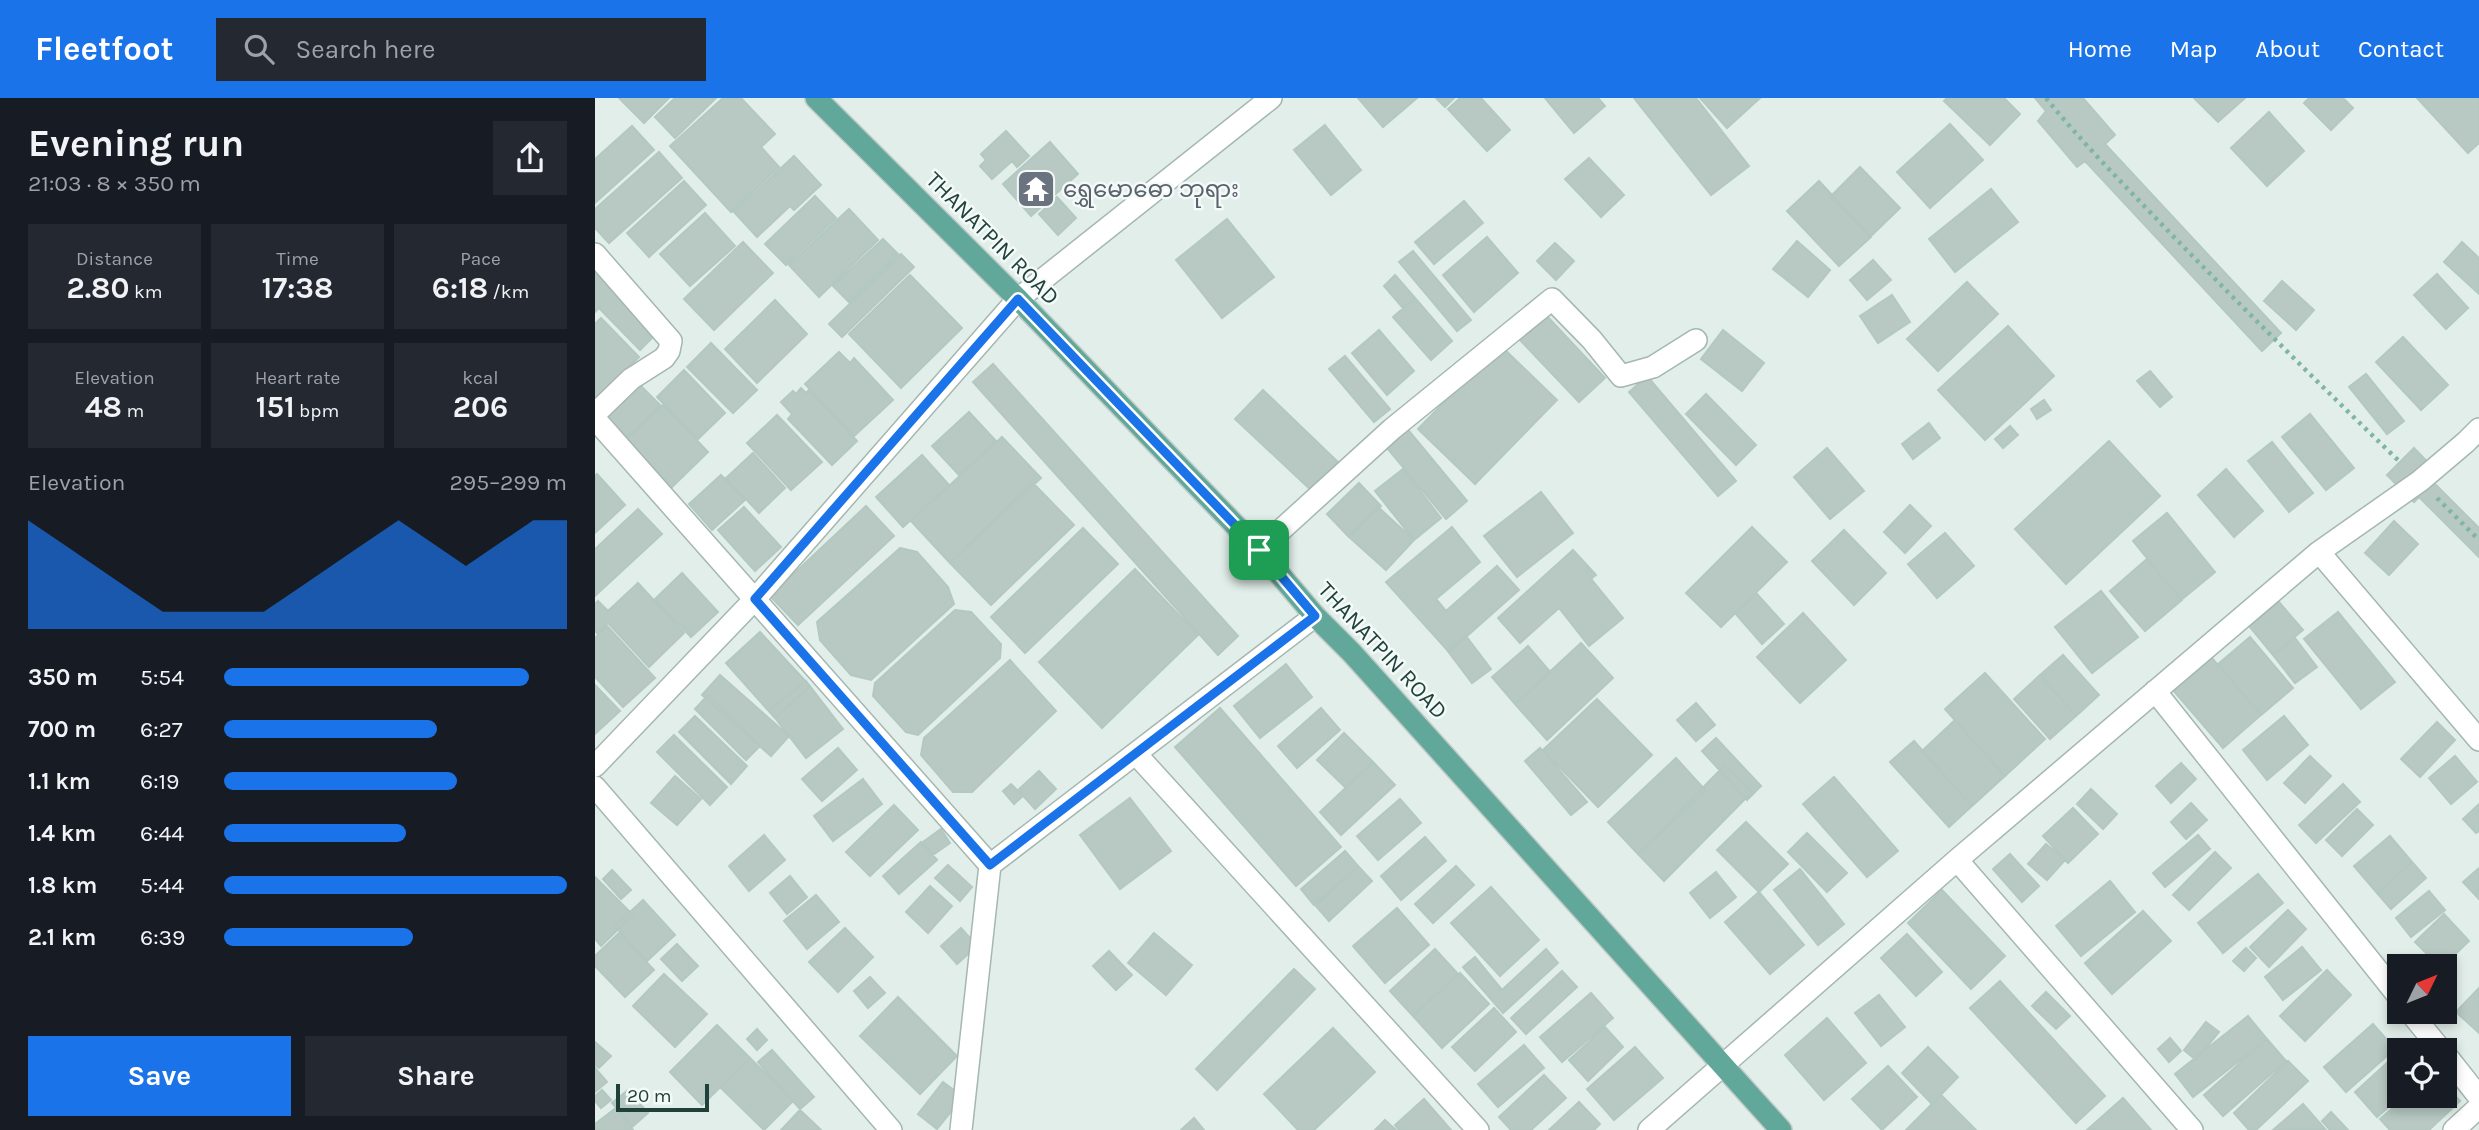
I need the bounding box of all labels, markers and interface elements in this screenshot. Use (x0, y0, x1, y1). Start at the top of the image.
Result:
search box (216, 18, 706, 81)
text: Fleetfoot (35, 30, 174, 68)
icon: search (240, 30, 278, 68)
text: Search here (296, 34, 435, 65)
text: Home (2068, 35, 2132, 63)
text: Map (2170, 35, 2217, 63)
text: About (2255, 35, 2320, 63)
text: Contact (2358, 35, 2444, 63)
text: Evening run (28, 121, 244, 166)
button: share (493, 121, 567, 195)
street label: THANATPIN ROAD (920, 166, 1065, 311)
temple icon: ရွှေမောဓော ဘုရား (1015, 168, 1057, 210)
text: 21:03 · 8 × 350 m (28, 170, 201, 197)
place label: ရွှေမောဓော ဘုရား (1063, 176, 1239, 208)
text: Distance (76, 248, 153, 270)
text: Time (276, 248, 319, 270)
text: Pace (460, 248, 501, 270)
text: 2.80 (67, 270, 129, 306)
text: 17:38 (262, 270, 333, 306)
text: 6:18 (432, 270, 488, 306)
text: km (129, 281, 162, 303)
text: /km (488, 281, 529, 303)
text: Elevation (74, 367, 155, 389)
text: Heart rate (255, 367, 340, 389)
text: kcal (462, 367, 499, 389)
text: 48 (85, 389, 122, 425)
text: 151 (256, 389, 295, 425)
text: 206 (453, 389, 508, 425)
text: m (122, 400, 144, 422)
text: bpm (295, 400, 339, 422)
text: Elevation (28, 469, 125, 496)
text: 295–299 m (449, 469, 567, 496)
pin (1229, 520, 1289, 580)
icon: arrive (1240, 531, 1278, 569)
street label: THANATPIN ROAD (1312, 576, 1453, 724)
text: 350 m (28, 664, 98, 691)
text: 5:54 (140, 664, 184, 691)
text: 700 m (28, 716, 96, 743)
text: 6:27 (140, 716, 183, 743)
text: 1.1 km (28, 768, 91, 795)
text: 6:19 (140, 768, 179, 795)
text: 1.4 km (28, 820, 96, 847)
text: 6:44 (140, 820, 184, 847)
text: 1.8 km (28, 872, 97, 899)
text: 5:44 (140, 872, 184, 899)
text: 2.1 km (28, 924, 96, 951)
text: 6:39 (140, 924, 185, 951)
north arrow (2387, 954, 2457, 1024)
map controls (2387, 954, 2457, 1108)
button: Save (28, 1036, 291, 1116)
button: Share (305, 1036, 567, 1116)
button: locate (2387, 1038, 2457, 1108)
scale bar (616, 1081, 709, 1113)
text: 20 m (627, 1085, 672, 1107)

